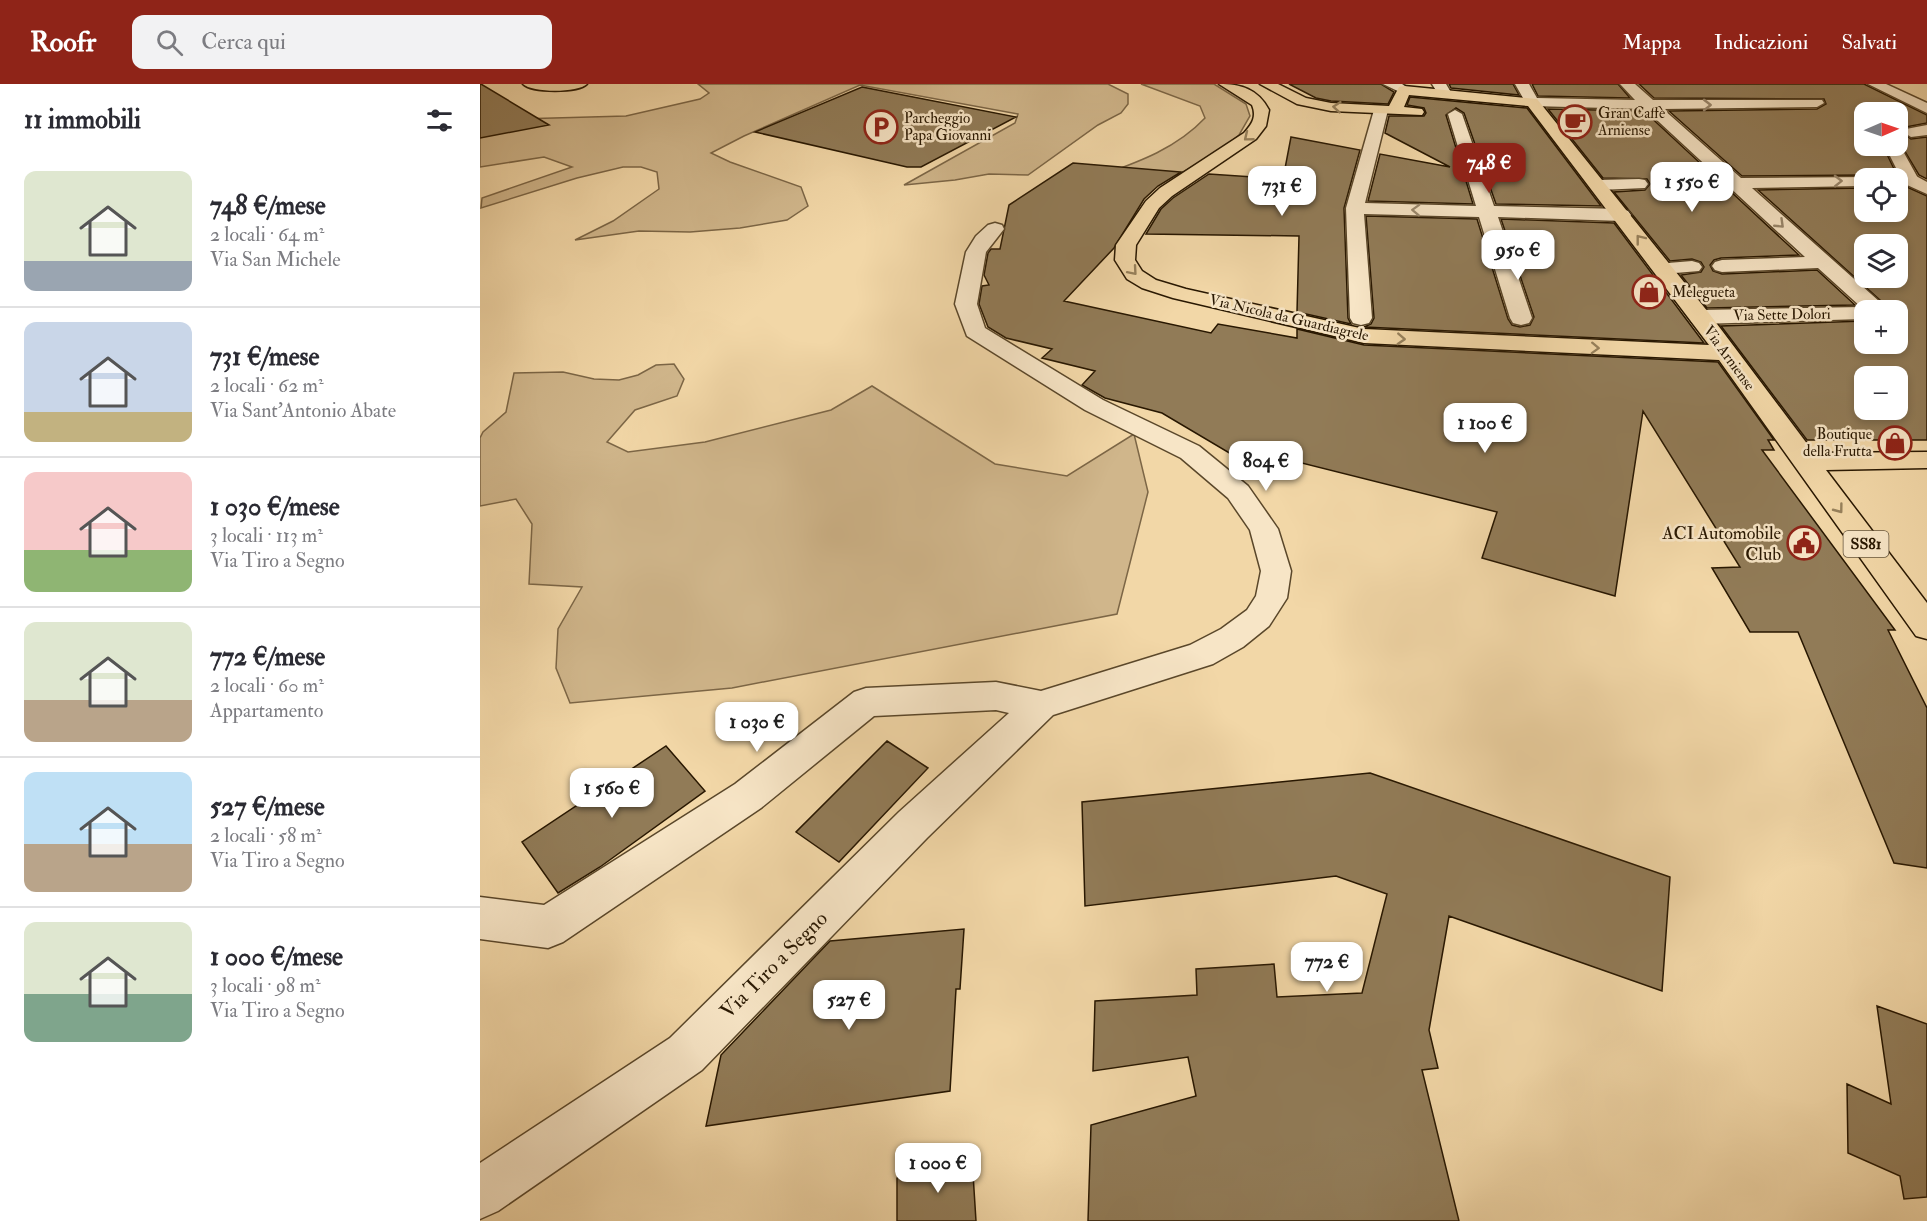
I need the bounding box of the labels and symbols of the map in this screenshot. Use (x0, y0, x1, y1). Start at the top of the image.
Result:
one-way arrow (1703, 99, 1712, 111)
one-way arrow (1332, 101, 1341, 114)
north arrow (1854, 102, 1908, 156)
cafe icon: Gran Caffè Arniense (1557, 104, 1593, 140)
place label: Gran Caffè Arniense (1597, 104, 1665, 140)
parking icon: Parcheggio Papa Giovanni (863, 109, 899, 145)
place label: Parcheggio Papa Giovanni (904, 109, 991, 146)
one-way arrow (1244, 130, 1255, 141)
pin: 748 € (1447, 143, 1531, 194)
pin: 1 550 € (1637, 162, 1747, 213)
pin: 731 € (1240, 166, 1324, 217)
one-way arrow (1834, 175, 1843, 187)
one-way arrow (1412, 204, 1421, 217)
one-way arrow (1773, 216, 1784, 227)
pin: 950 € (1476, 230, 1560, 281)
one-way arrow (1637, 234, 1648, 245)
one-way arrow (1126, 264, 1137, 275)
shop icon: Melegueta (1631, 274, 1667, 310)
place label: Melegueta (1672, 283, 1736, 302)
street label: Via Nicola da Guardiagrele (1207, 290, 1371, 346)
street label: Via Sette Dolori (1733, 305, 1831, 325)
street label: Via Arniense (1699, 322, 1759, 394)
one-way arrow (1396, 332, 1405, 345)
one-way arrow (1591, 341, 1600, 354)
pin: 1 100 € (1430, 403, 1540, 454)
place label: Boutique della Frutta (1803, 425, 1873, 461)
shop icon: Boutique della Frutta (1877, 425, 1913, 461)
pin: 804 € (1224, 441, 1308, 492)
one-way arrow (1832, 502, 1843, 513)
place label: ACI Automobile Club (1661, 522, 1781, 566)
public building icon: ACI Automobile Club (1786, 525, 1822, 561)
road number: SS81 (1844, 531, 1888, 557)
pin: 1 030 € (702, 702, 812, 753)
pin: 1 560 € (557, 768, 667, 819)
street label: Via Tiro a Segno (714, 905, 834, 1025)
pin: 772 € (1285, 942, 1369, 993)
pin: 527 € (807, 980, 891, 1031)
pin: 1 000 € (883, 1143, 993, 1194)

